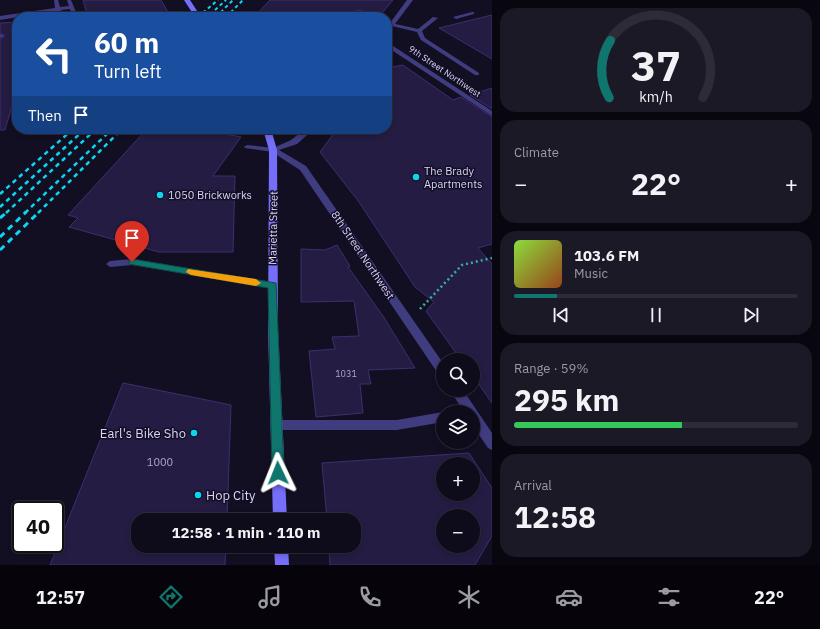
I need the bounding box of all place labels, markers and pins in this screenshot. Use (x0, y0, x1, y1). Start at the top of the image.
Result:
place label: The Brady Apartments (424, 164, 482, 191)
marker: The Brady Apartments (411, 172, 421, 182)
place label: 1050 Brickworks (168, 188, 252, 202)
marker: 1050 Brickworks (155, 190, 165, 200)
pin (115, 221, 149, 262)
place label: Earl's Bike Sho (100, 425, 186, 442)
marker: Earl's Bike Sho (189, 428, 199, 438)
place label: Hop City (206, 487, 256, 504)
marker: Hop City (193, 490, 203, 500)

